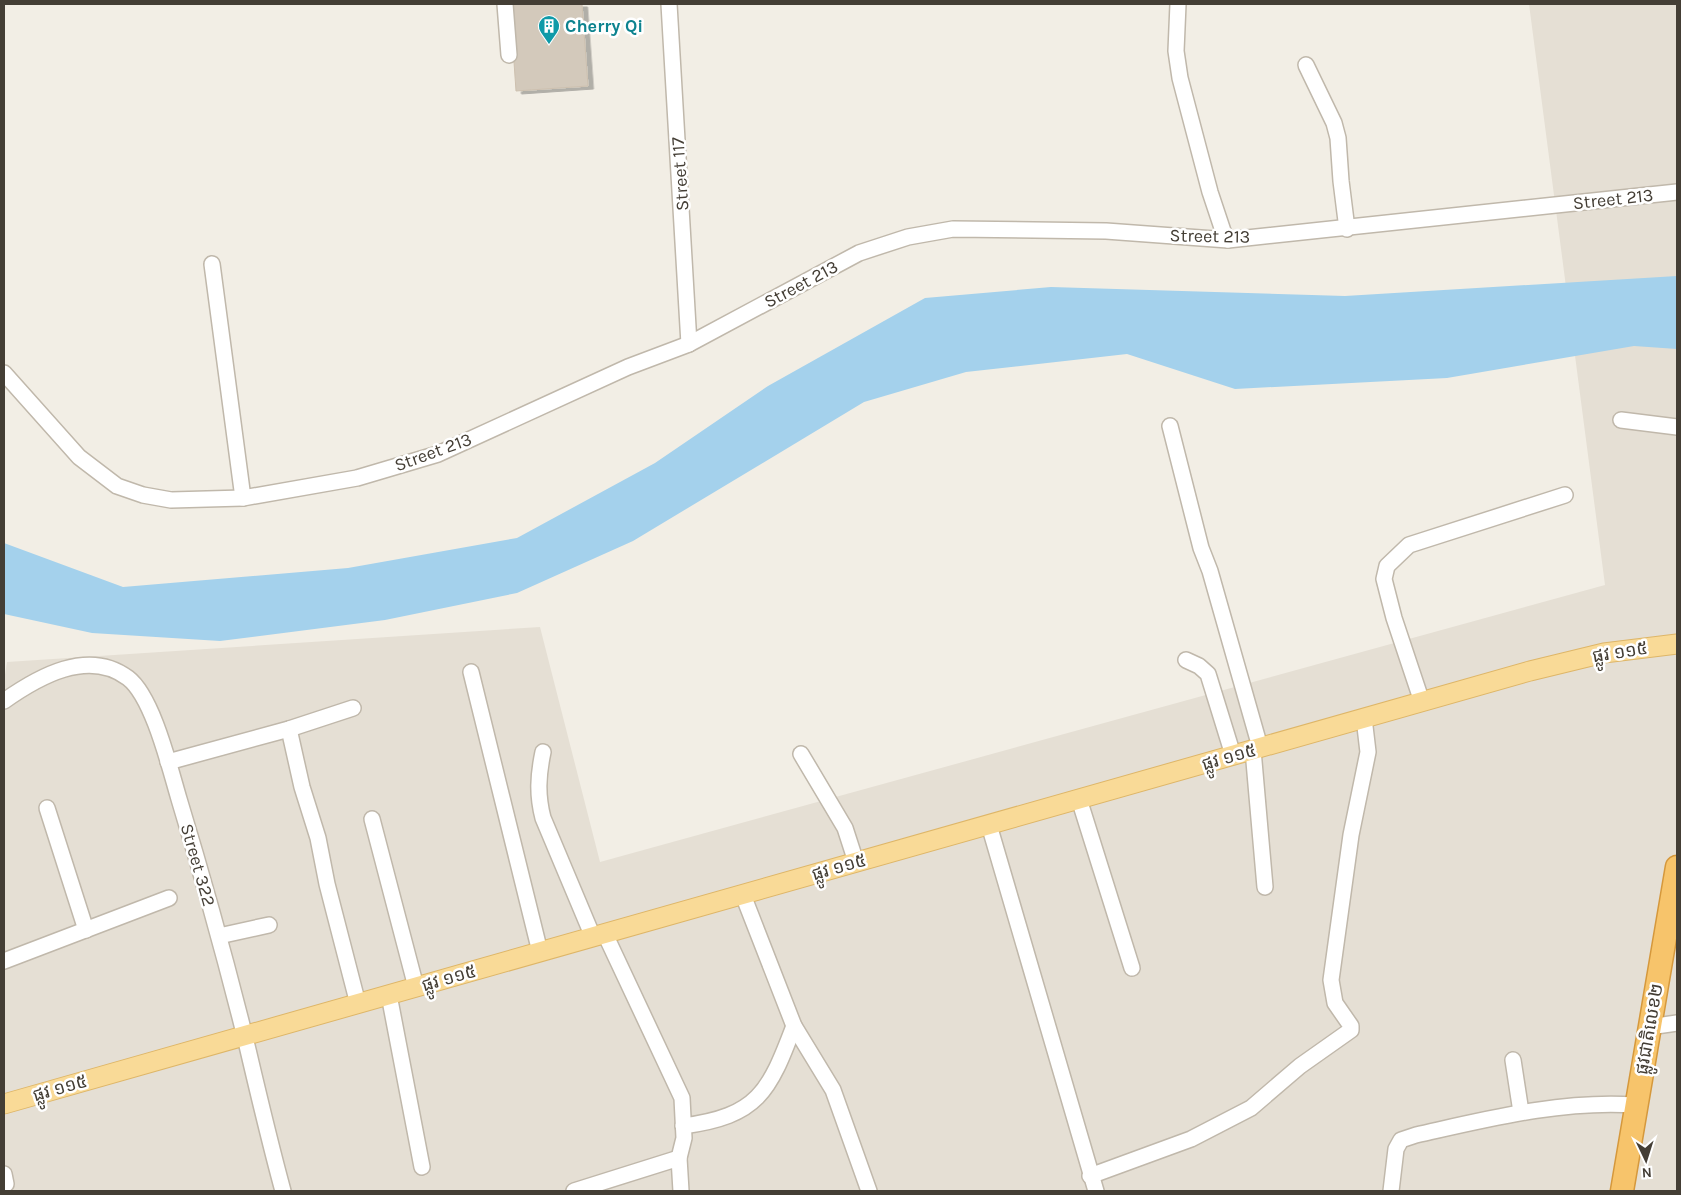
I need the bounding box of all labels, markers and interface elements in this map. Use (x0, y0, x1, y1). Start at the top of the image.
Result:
building icon: Cherry Qi (537, 14, 561, 45)
place label: Cherry Qi (565, 15, 643, 37)
street label: Street 117 (666, 136, 694, 212)
street label: Street 213 (1572, 184, 1654, 214)
street label: Street 213 (1169, 224, 1251, 248)
street label: Street 213 (760, 255, 842, 313)
street label: Street 213 (391, 428, 475, 476)
street label: ផ្លូវ ១១៥ (1591, 637, 1650, 672)
street label: ផ្លូវ ១១៥ (1199, 739, 1260, 780)
street label: Street 322 (176, 821, 220, 909)
street label: ផ្លូវ ១១៥ (809, 849, 870, 890)
street label: ផ្លូវ ១១៥ (419, 960, 480, 1001)
street label: ផ្លូវជាតិលេខ២ (1630, 982, 1673, 1077)
street label: ផ្លូវ ១១៥ (30, 1070, 91, 1111)
north arrow (1621, 1135, 1671, 1185)
text: N (1641, 1164, 1652, 1181)

